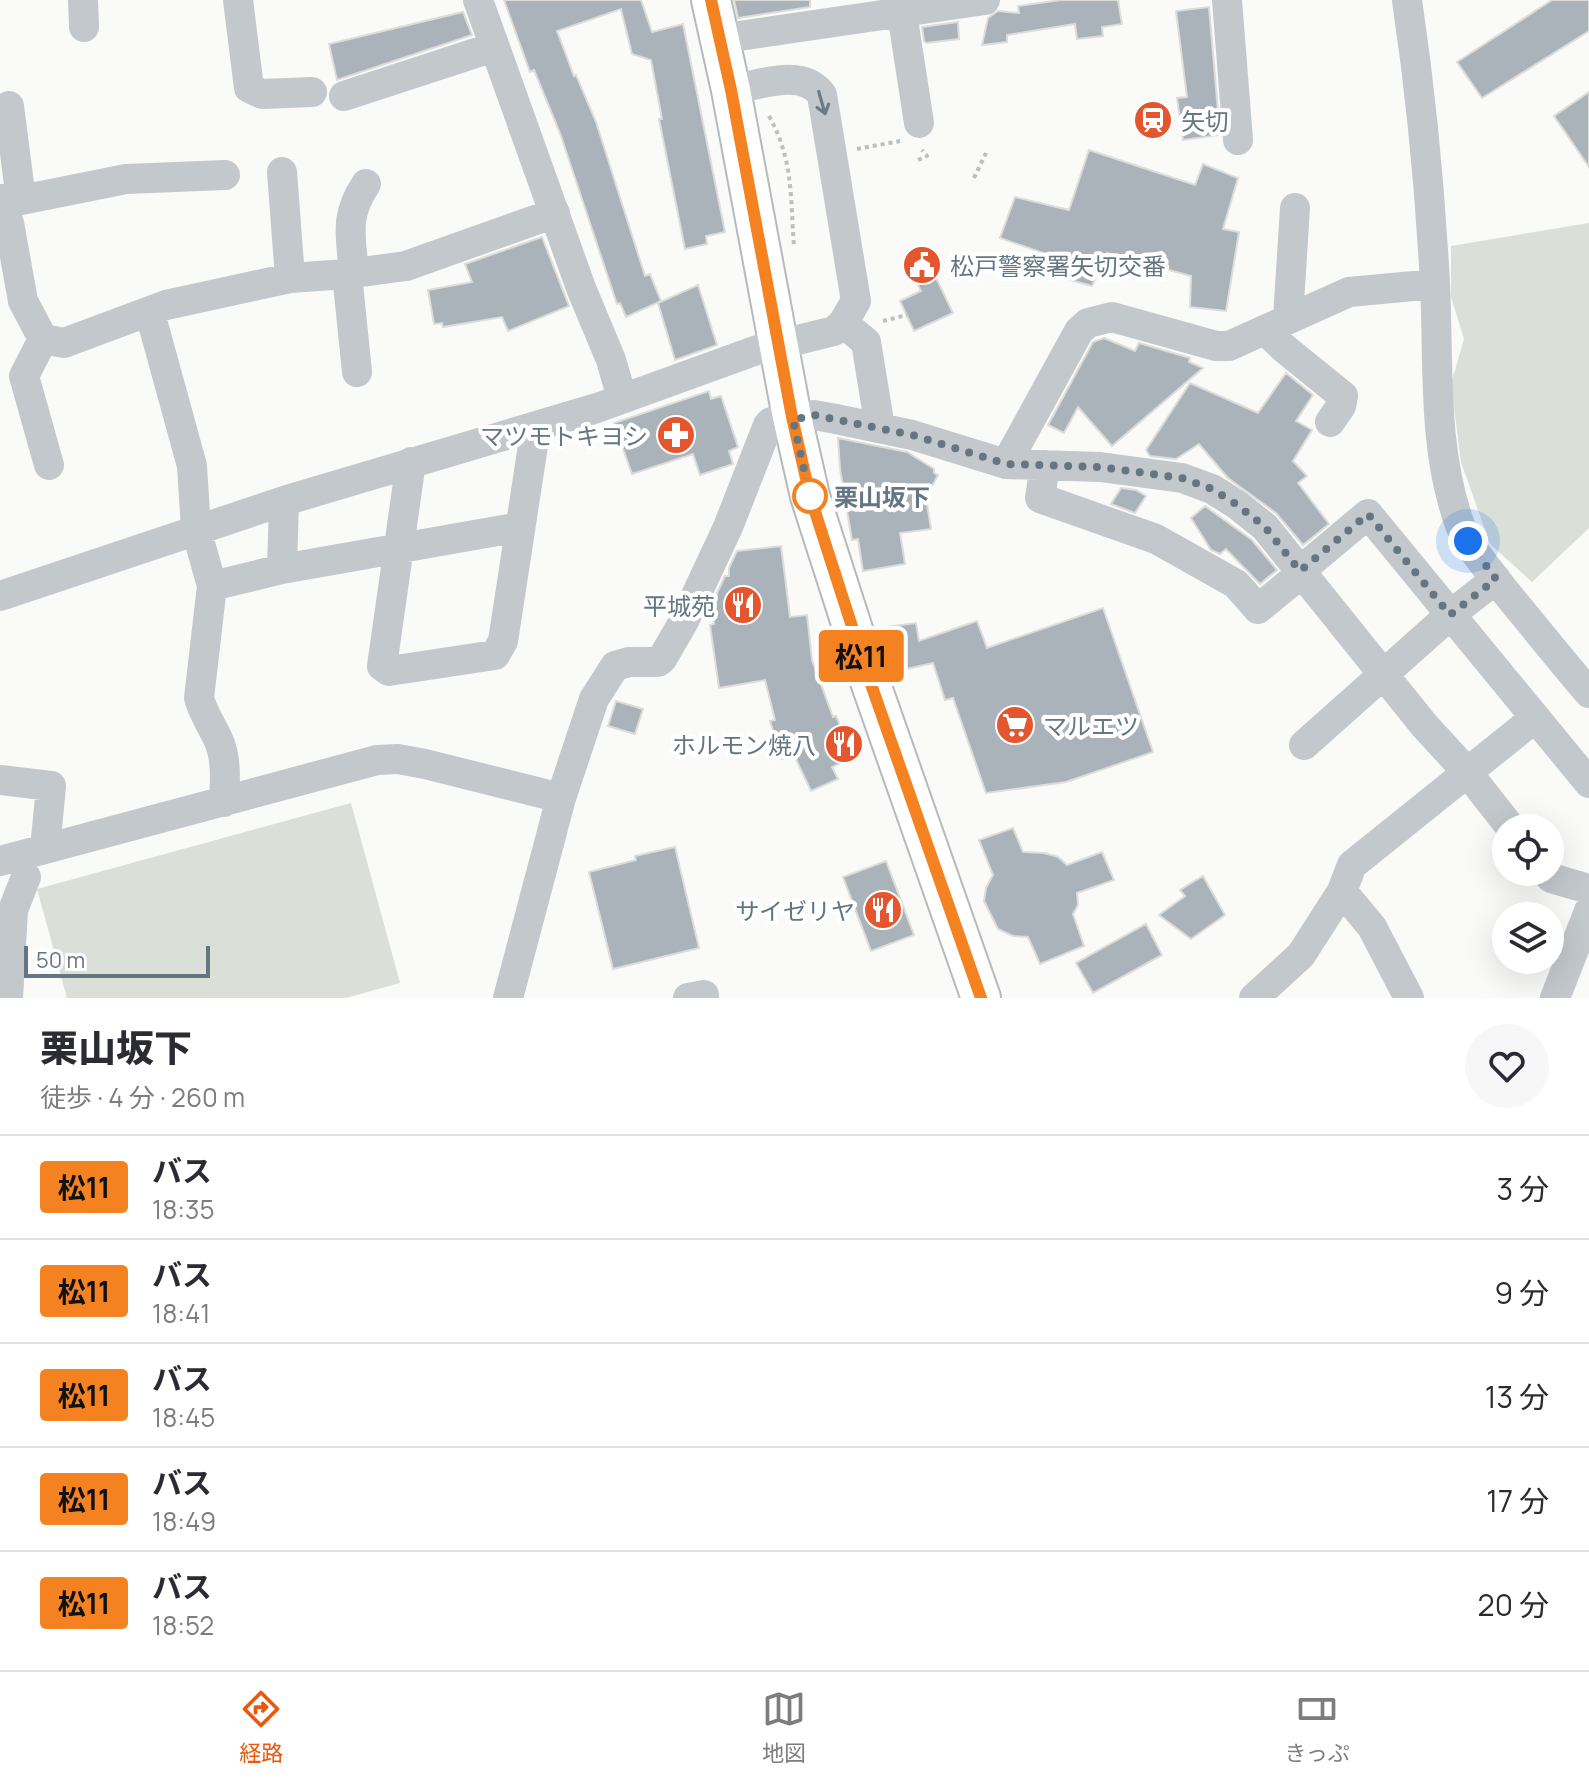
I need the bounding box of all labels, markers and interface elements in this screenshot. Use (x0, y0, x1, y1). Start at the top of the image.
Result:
one-way arrow (815, 89, 830, 115)
station icon: 矢切 (1132, 99, 1174, 141)
place label: 矢切 (1181, 104, 1229, 137)
public building icon: 松戸警察署矢切交番 (901, 244, 943, 286)
place label: 松戸警察署矢切交番 (950, 249, 1166, 282)
pharmacy icon: マツモトキヨシ (655, 414, 697, 456)
place label: マツモトキヨシ (480, 419, 648, 452)
marker: 栗山坂下 (793, 479, 827, 513)
place label: 栗山坂下 (834, 480, 930, 513)
your location (1448, 521, 1488, 561)
restaurant icon: 平城苑 (722, 584, 764, 626)
place label: 平城苑 (643, 589, 715, 622)
line badge: 松11 (815, 630, 907, 682)
text: 松11 (835, 637, 887, 675)
supermarket icon: マルエツ (994, 704, 1036, 746)
place label: マルエツ (1043, 709, 1139, 742)
restaurant icon: ホルモン焼八 (823, 723, 865, 765)
place label: ホルモン焼八 (672, 728, 816, 761)
map controls (1492, 814, 1564, 974)
button: locate (1492, 814, 1564, 886)
restaurant icon: サイゼリヤ (862, 889, 904, 931)
place label: サイゼリヤ (735, 894, 855, 927)
button: layers (1492, 902, 1564, 974)
scale bar (24, 942, 210, 978)
text: 50 m (36, 945, 85, 975)
text: 栗山坂下 (40, 1021, 192, 1073)
button: heart (1465, 1024, 1549, 1108)
text: 徒歩 · 4 分 · 260 m (40, 1079, 245, 1115)
text: バス (152, 1150, 212, 1191)
text: 松11 (58, 1168, 110, 1206)
text: 3 分 (1496, 1168, 1549, 1209)
text: 18:35 (152, 1191, 214, 1227)
text: バス (152, 1254, 212, 1295)
text: 松11 (58, 1272, 110, 1310)
text: 9 分 (1494, 1272, 1549, 1313)
text: 18:41 (152, 1295, 210, 1331)
text: バス (152, 1358, 212, 1399)
text: 松11 (58, 1376, 110, 1414)
text: 13 分 (1485, 1376, 1549, 1417)
text: 18:45 (152, 1399, 215, 1435)
text: バス (152, 1462, 212, 1503)
text: 松11 (58, 1480, 110, 1518)
text: 17 分 (1486, 1480, 1549, 1521)
text: 18:49 (152, 1503, 216, 1539)
text: バス (152, 1566, 212, 1607)
text: 松11 (58, 1584, 110, 1622)
text: 20 分 (1478, 1584, 1549, 1625)
text: 18:52 (152, 1607, 214, 1643)
tab: 経路 (239, 1687, 283, 1768)
tab: 地図 (762, 1687, 806, 1768)
tab: きっぷ (1285, 1687, 1350, 1768)

